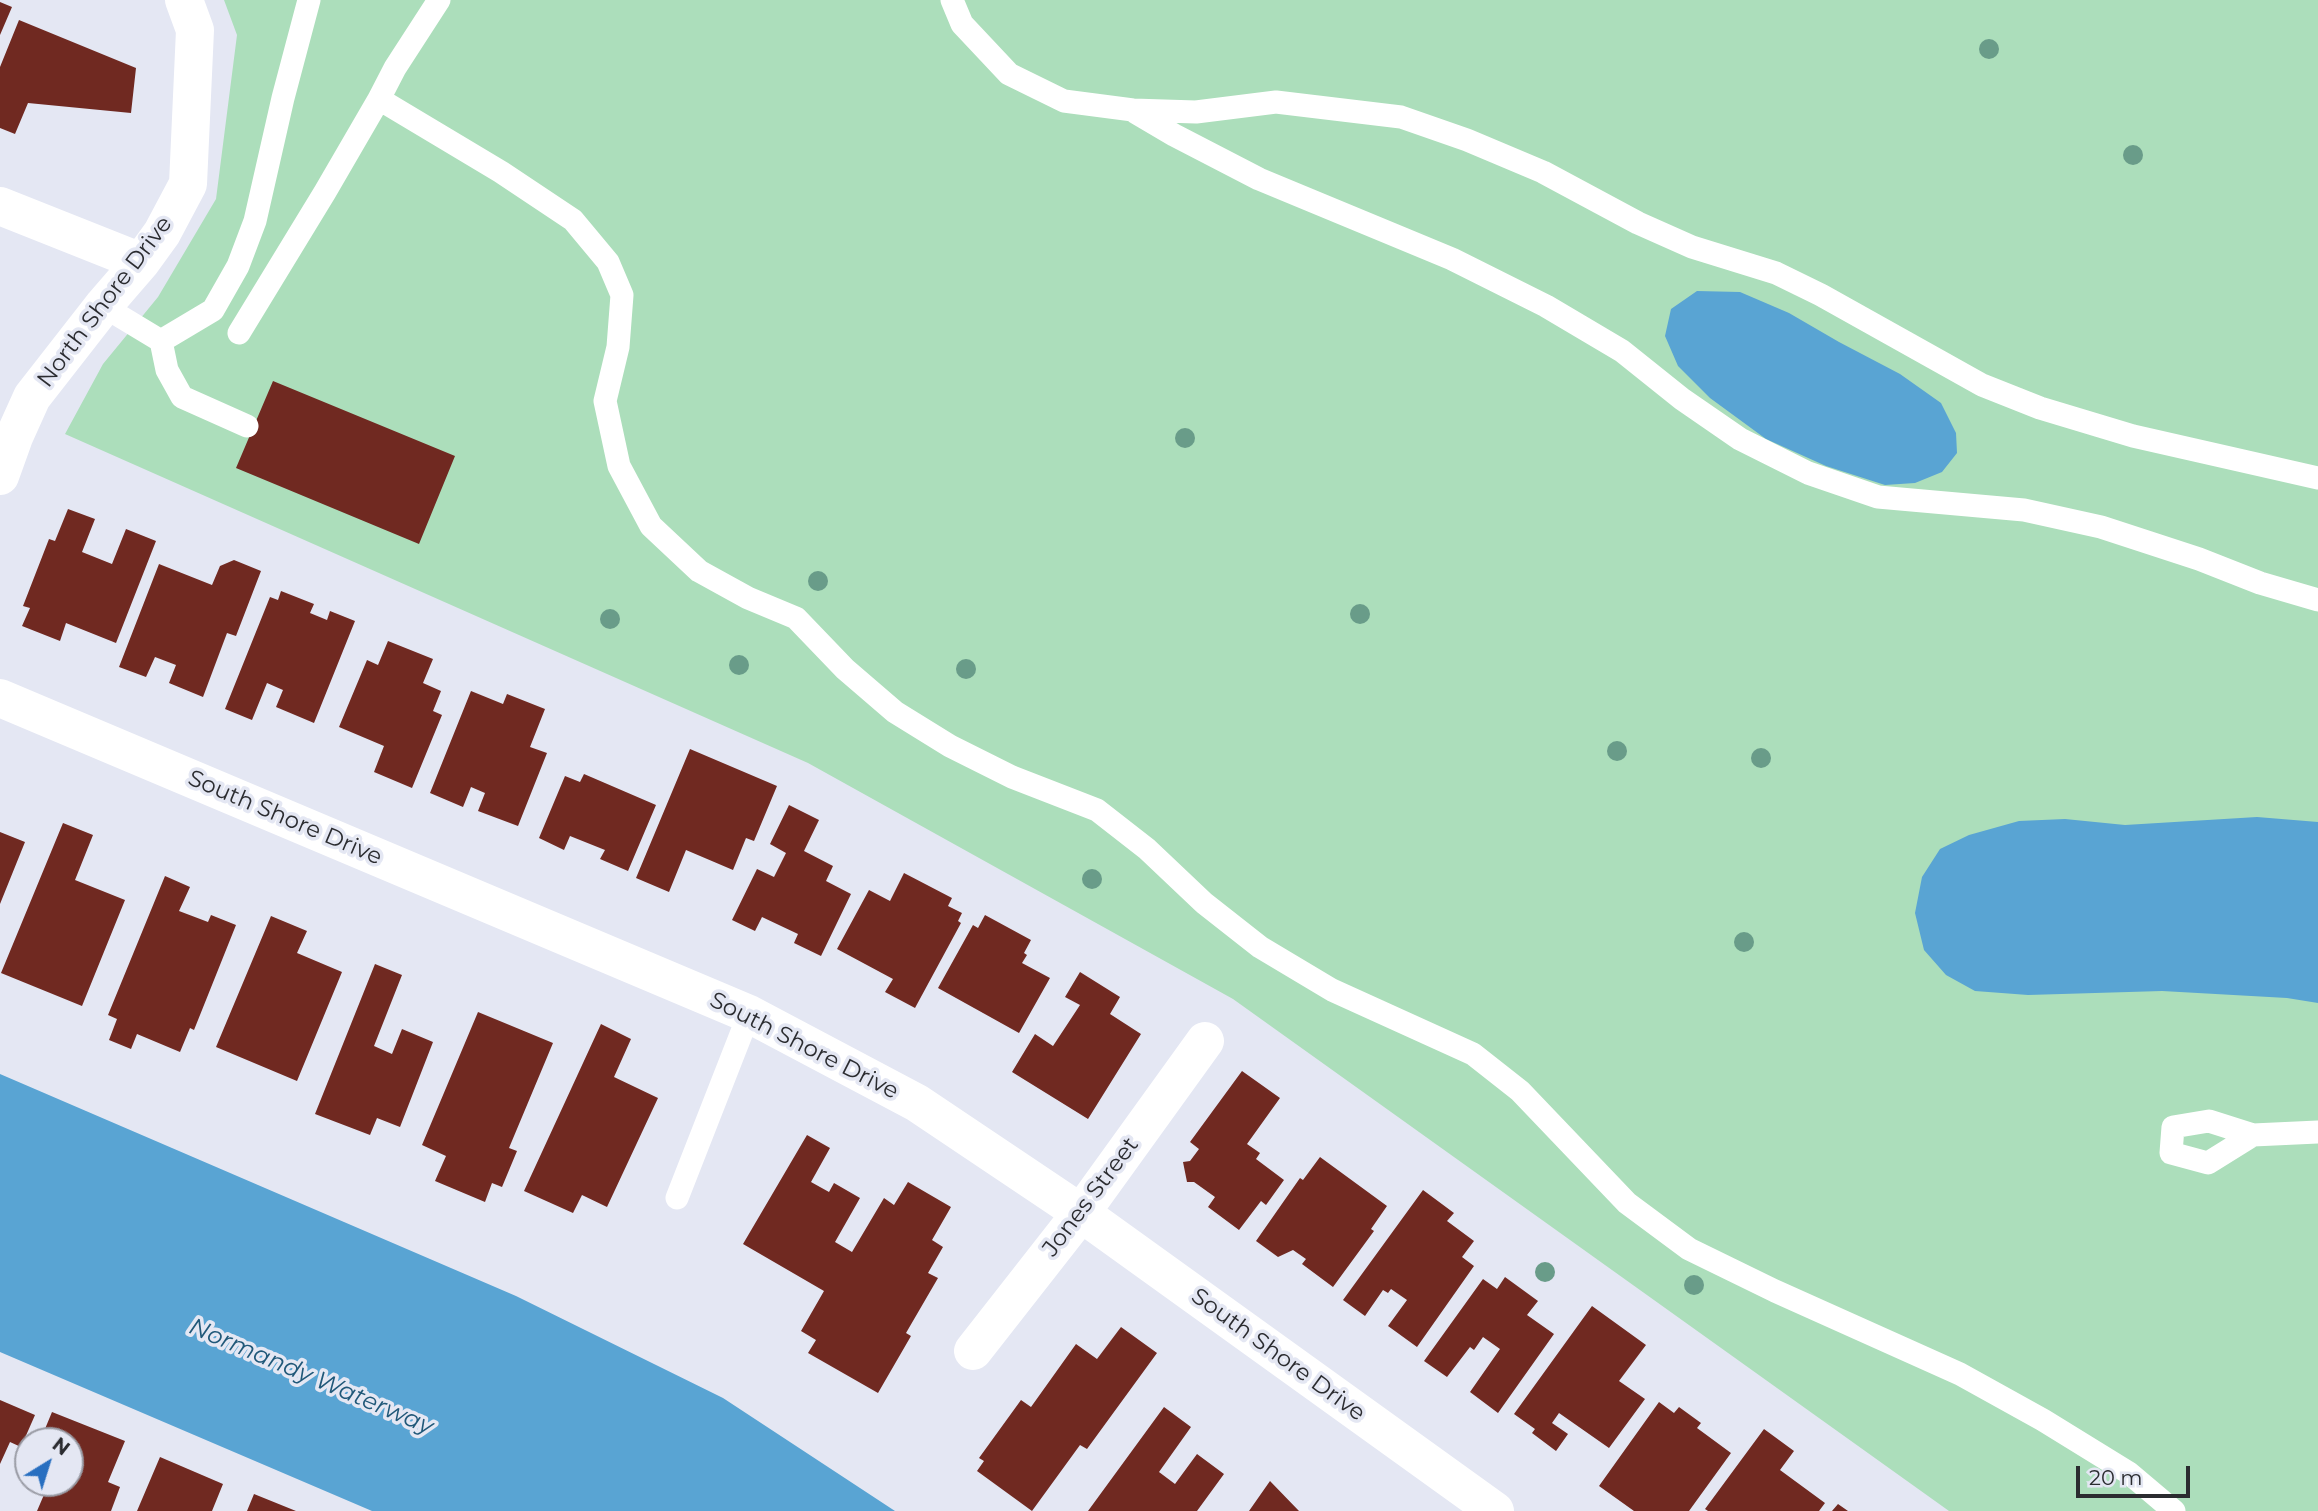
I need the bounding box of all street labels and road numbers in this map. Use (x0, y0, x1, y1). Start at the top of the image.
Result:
street label: North Shore Drive (32, 211, 178, 393)
street label: South Shore Drive (184, 765, 386, 871)
street label: South Shore Drive (705, 986, 903, 1106)
street label: Jones Street (1037, 1132, 1145, 1262)
street label: South Shore Drive (1186, 1283, 1370, 1427)

